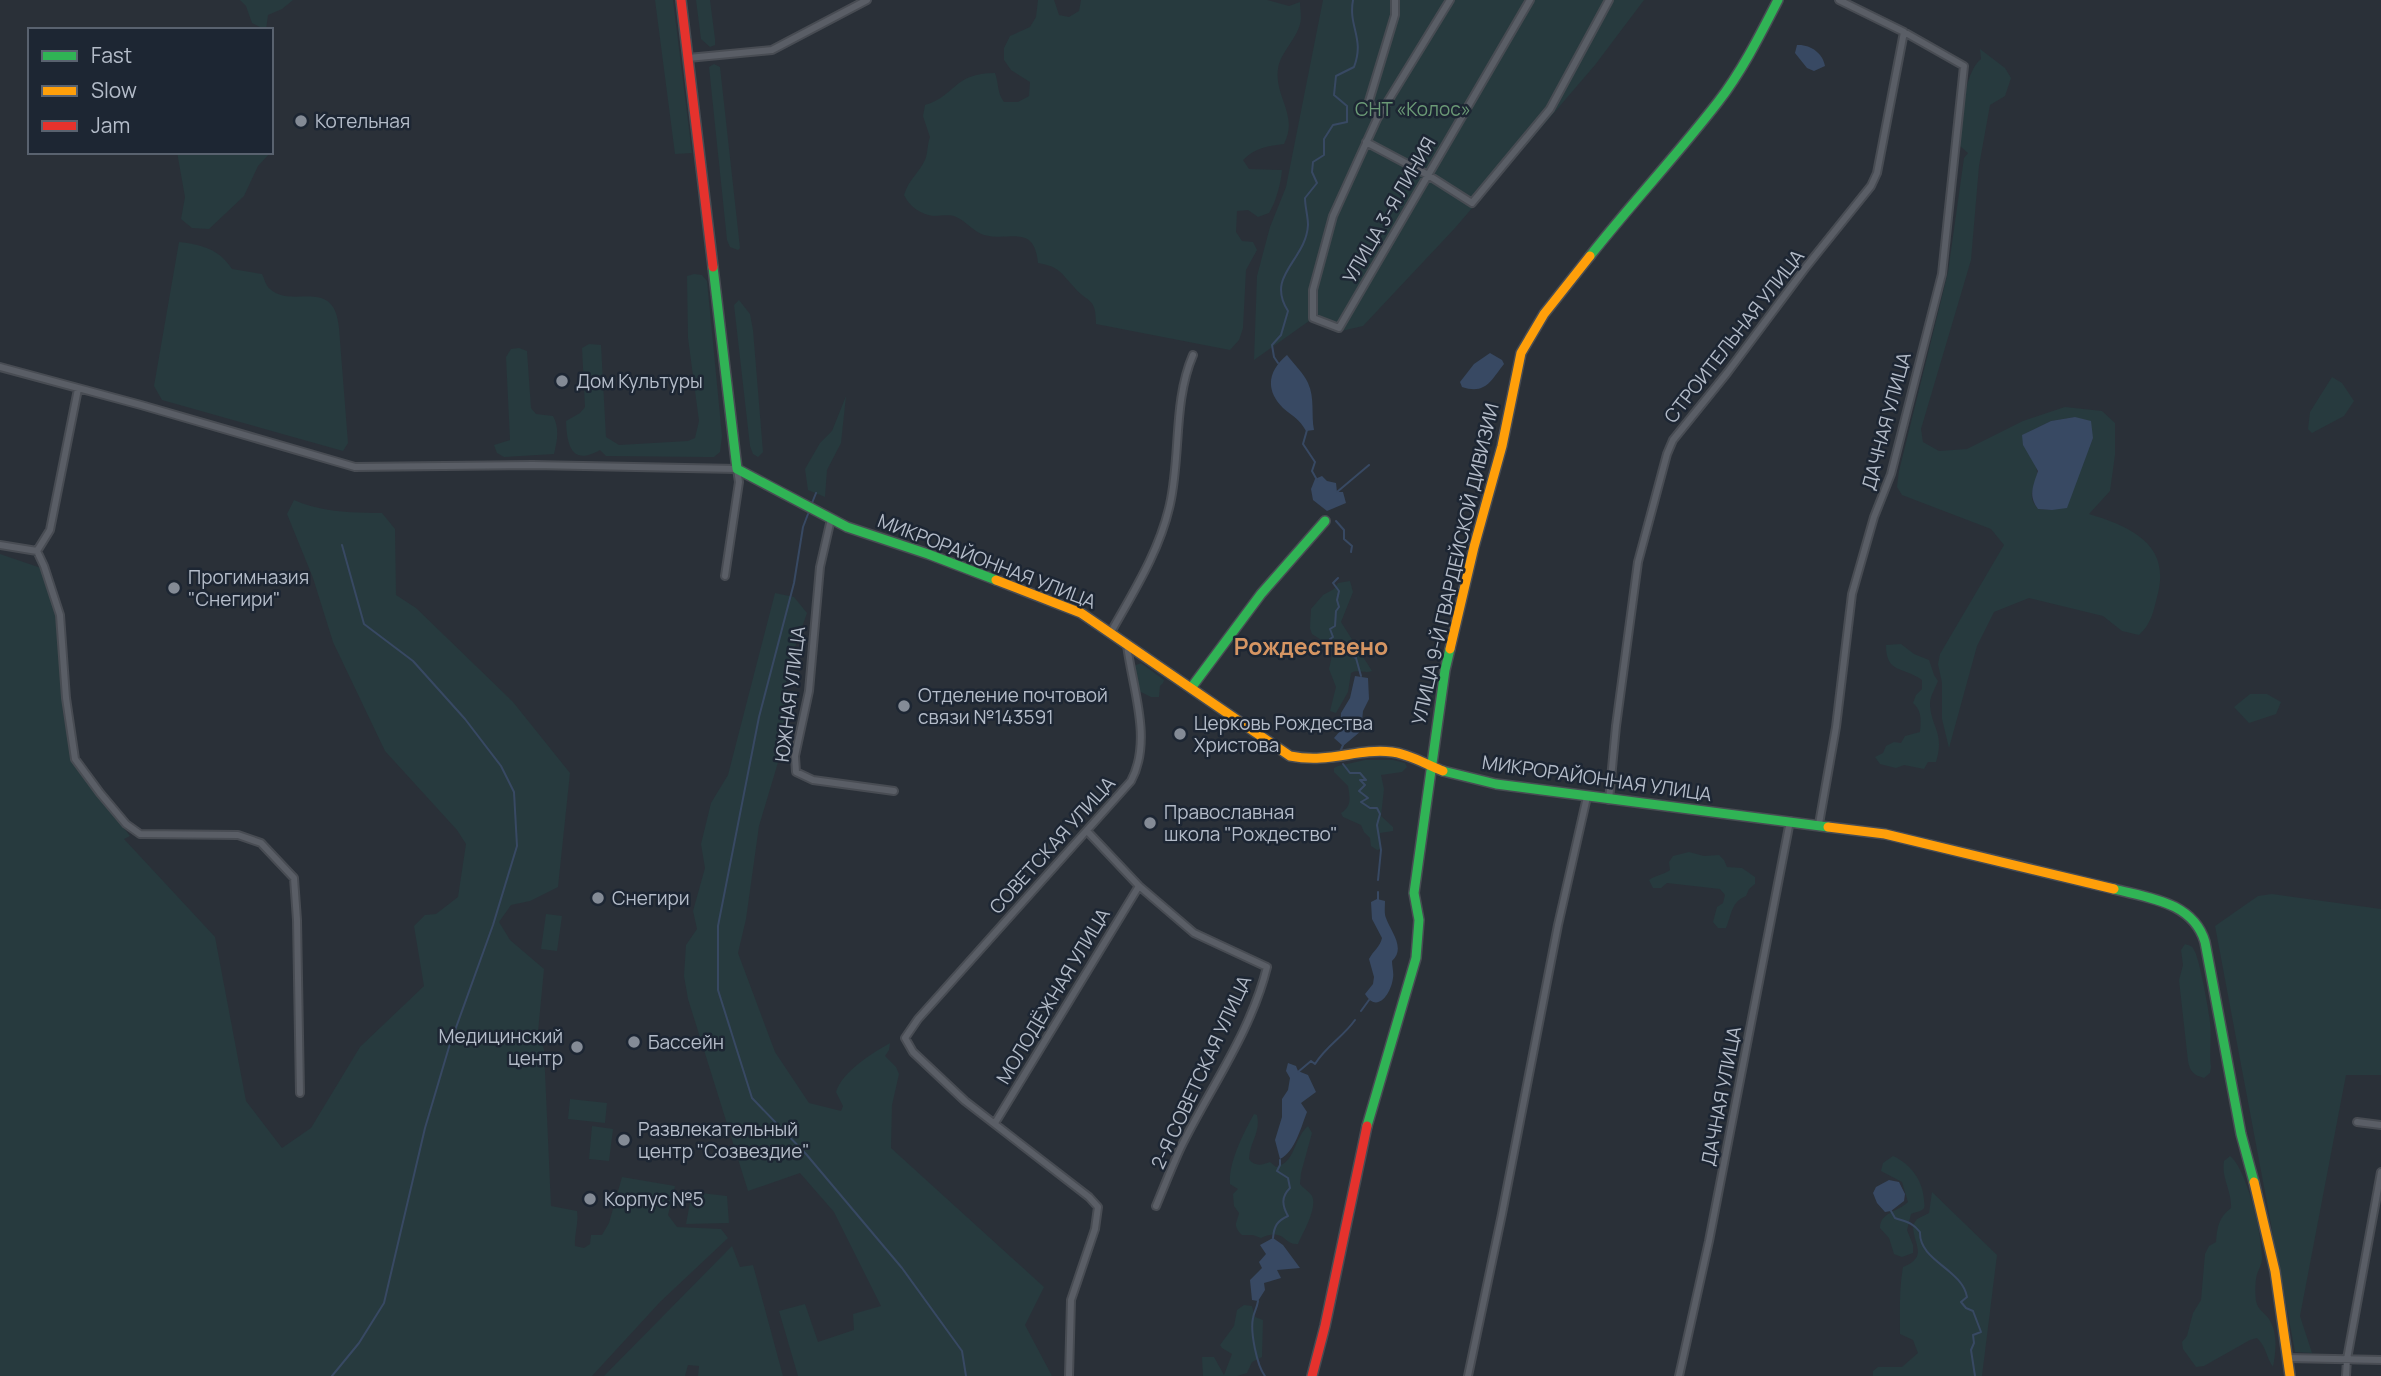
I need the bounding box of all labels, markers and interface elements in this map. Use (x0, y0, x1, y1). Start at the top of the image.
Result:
legend (28, 28, 273, 154)
text: Fast (91, 41, 132, 69)
text: Slow (91, 76, 137, 104)
park label: СНТ «Колос» (1355, 96, 1471, 122)
place label: Котельная (315, 108, 410, 134)
text: Jam (91, 111, 130, 139)
marker: Котельная (293, 113, 309, 129)
street label: УЛИЦА 3-Я ЛИНИЯ (1337, 132, 1441, 288)
street label: СТРОИТЕЛЬНАЯ УЛИЦА (1658, 244, 1810, 428)
street label: ДАЧНАЯ УЛИЦА (1855, 349, 1917, 493)
place label: Дом Культуры (576, 368, 703, 394)
marker: Дом Культуры (554, 373, 570, 389)
street label: УЛИЦА 9-Й ГВАРДЕЙСКОЙ ДИВИЗИИ (1405, 401, 1505, 727)
street label: МИКРОРАЙОННАЯ УЛИЦА (874, 507, 1100, 615)
place label: Прогимназия "Снегири" (188, 564, 309, 612)
marker: Прогимназия "Снегири" (166, 580, 182, 596)
street label: ЮЖНАЯ УЛИЦА (769, 625, 811, 763)
district label: Рождествено (1234, 630, 1388, 662)
place label: Отделение почтовой связи №143591 (918, 682, 1108, 730)
marker: Отделение почтовой связи №143591 (896, 698, 912, 714)
place label: Церковь Рождества Христова (1194, 710, 1373, 758)
marker: Церковь Рождества Христова (1172, 726, 1188, 742)
street label: МИКРОРАЙОННАЯ УЛИЦА (1480, 749, 1714, 807)
street label: СОВЕТСКАЯ УЛИЦА (983, 771, 1121, 919)
place label: Православная школа "Рождество" (1164, 799, 1338, 847)
marker: Православная школа "Рождество" (1142, 815, 1158, 831)
place label: Снегири (612, 885, 690, 911)
marker: Снегири (590, 890, 606, 906)
street label: МОЛОДЁЖНАЯ УЛИЦА (990, 903, 1116, 1089)
street label: 2-Я СОВЕТСКАЯ УЛИЦА (1145, 971, 1257, 1173)
place label: Медицинский центр (438, 1023, 563, 1071)
street label: ДАЧНАЯ УЛИЦА (1695, 1024, 1747, 1168)
place label: Бассейн (648, 1029, 724, 1055)
marker: Бассейн (626, 1034, 642, 1050)
marker: Медицинский центр (569, 1039, 585, 1055)
place label: Развлекательный центр "Созвездие" (638, 1116, 810, 1164)
marker: Развлекательный центр "Созвездие" (616, 1132, 632, 1148)
place label: Корпус №5 (604, 1186, 704, 1212)
marker: Корпус №5 (582, 1191, 598, 1207)

